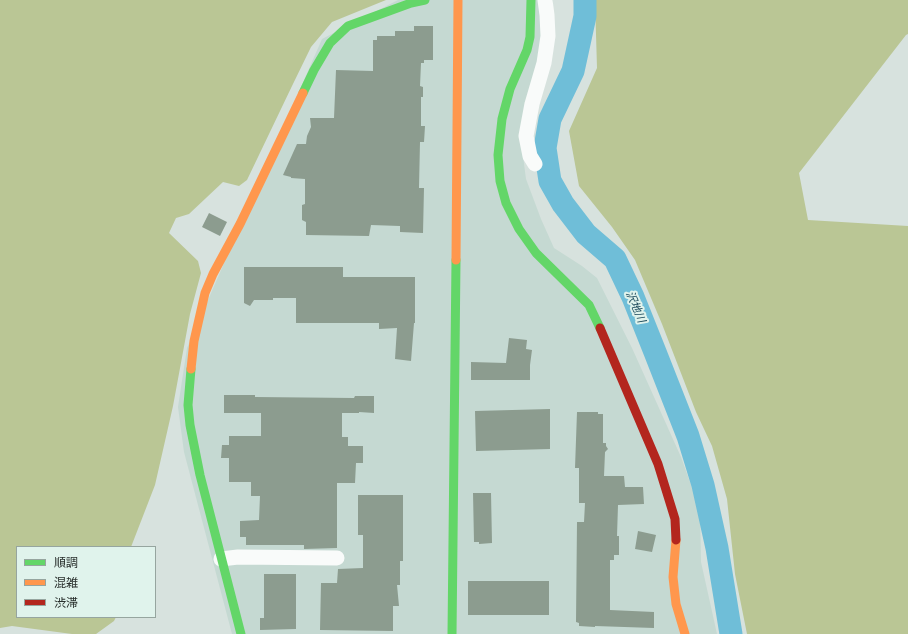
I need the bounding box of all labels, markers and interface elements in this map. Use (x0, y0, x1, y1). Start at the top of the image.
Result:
water label: 沢地川 (622, 289, 648, 325)
legend (16, 546, 156, 618)
text: 順調 (54, 555, 78, 571)
text: 混雑 (54, 575, 78, 591)
text: 渋滞 (54, 595, 78, 611)

